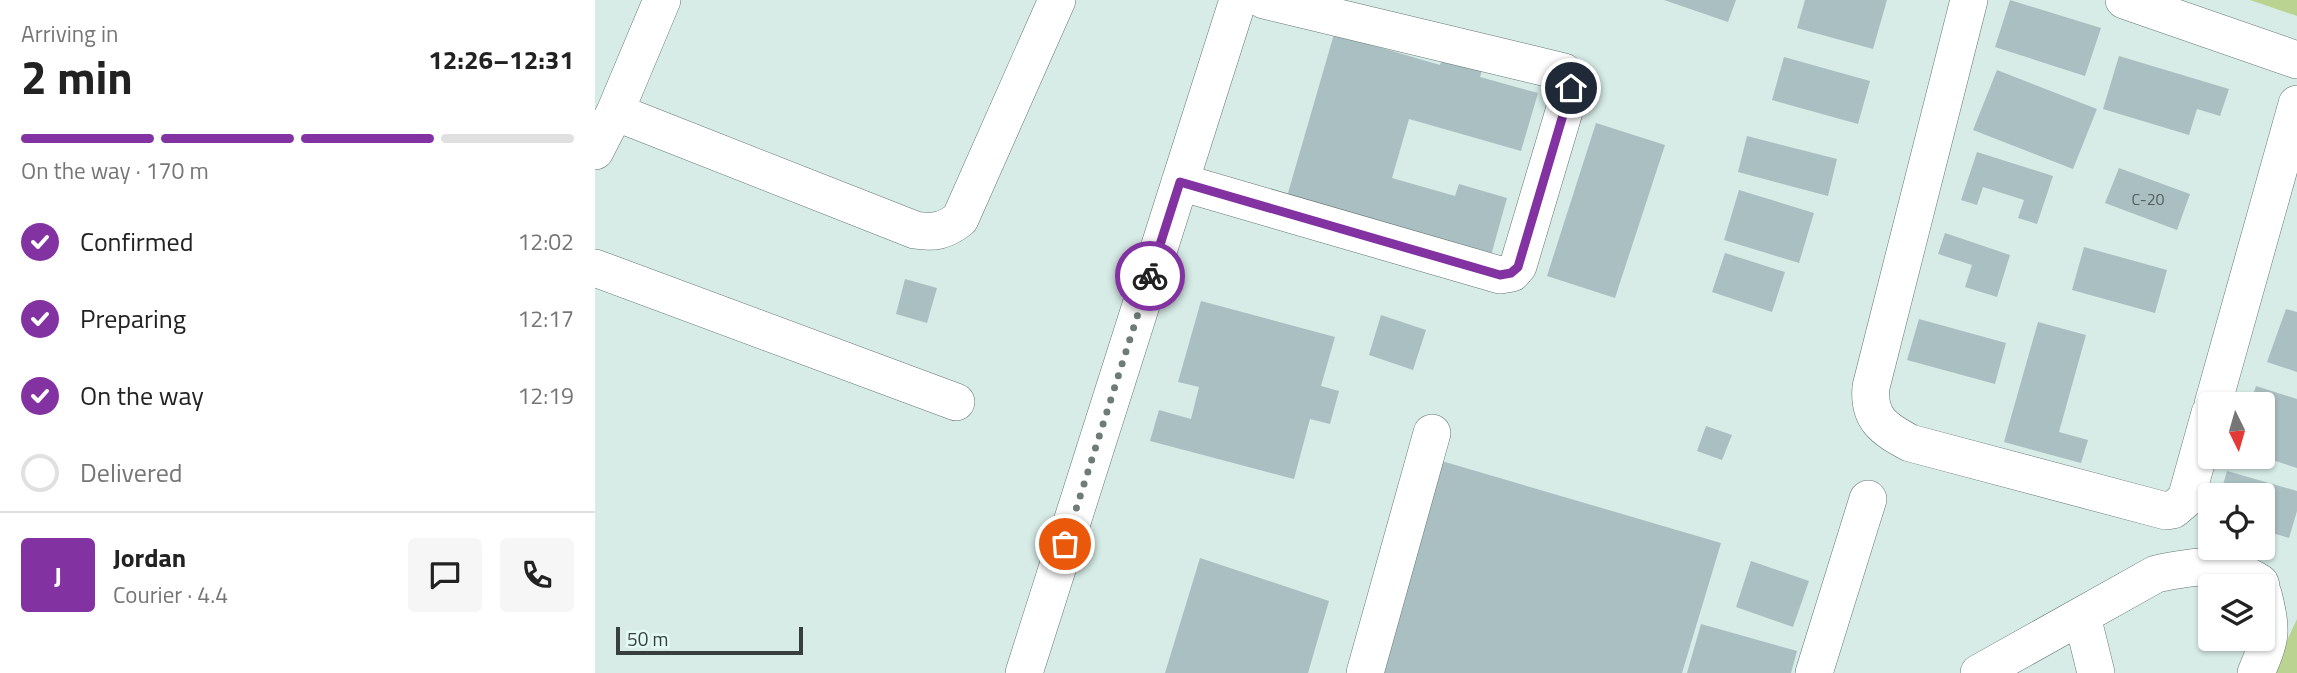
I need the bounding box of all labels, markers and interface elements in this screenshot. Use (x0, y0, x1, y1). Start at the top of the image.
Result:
text: Arriving in (21, 16, 118, 51)
text: 12:26–12:31 (428, 40, 574, 79)
text: 2 min (21, 42, 133, 112)
pin (1541, 58, 1601, 118)
icon: home (1552, 69, 1590, 107)
text: On the way · 170 m (21, 153, 209, 188)
house number: C-20 (2131, 187, 2165, 211)
text: Confirmed (80, 222, 194, 261)
icon: check (21, 223, 59, 261)
text: 12:02 (517, 224, 574, 259)
courier (1115, 241, 1185, 311)
icon: bike (1131, 257, 1169, 295)
text: Preparing (80, 299, 186, 338)
icon: check (21, 300, 59, 338)
text: 12:17 (517, 301, 574, 336)
text: On the way (80, 376, 204, 415)
icon: check (21, 377, 59, 415)
text: 12:19 (517, 378, 574, 413)
north arrow (2198, 392, 2275, 469)
map controls (2198, 392, 2275, 651)
text: Delivered (80, 453, 183, 492)
button: locate (2198, 483, 2275, 560)
pin (1035, 514, 1095, 574)
icon: bag (1046, 525, 1084, 563)
text: Jordan (113, 538, 186, 577)
button: chat (408, 538, 482, 612)
button: phone (500, 538, 574, 612)
text: J (54, 556, 62, 595)
button: layers (2198, 574, 2275, 651)
text: Courier · 4.4 (113, 577, 228, 612)
scale bar (616, 624, 803, 656)
text: 50 m (627, 624, 668, 653)

